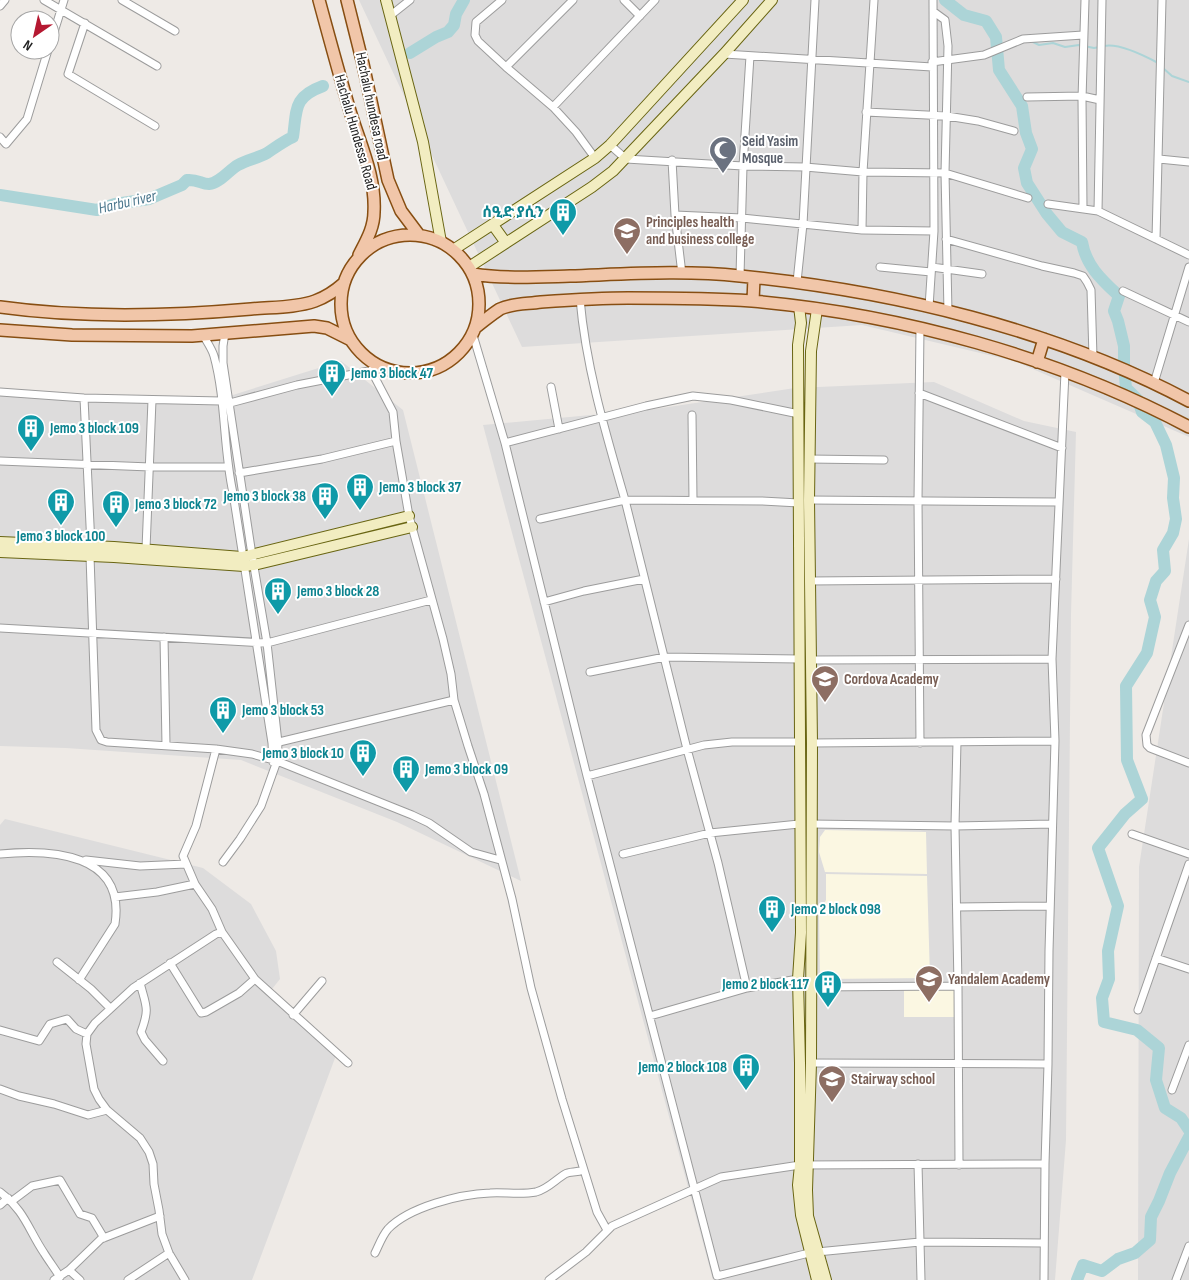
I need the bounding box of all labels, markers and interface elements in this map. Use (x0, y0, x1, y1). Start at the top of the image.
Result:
north arrow (10, 10, 60, 60)
text: N (20, 36, 36, 55)
street label: Hachalu hundesa road (351, 50, 392, 162)
street label: Hachalu Hundessa Road (330, 72, 381, 192)
place label: Seid Yasim Mosque (742, 132, 798, 168)
mosque icon: Seid Yasim Mosque (708, 135, 738, 174)
water label: Harbu river (97, 187, 158, 218)
building icon: ሰዒድ ያሲን (548, 197, 578, 236)
place label: ሰዒድ ያሲን (482, 203, 544, 222)
place label: Principles health and business college (646, 213, 754, 249)
school or university icon: Principles health and business college (612, 216, 642, 255)
building icon: Jemo 3 block 47 (317, 358, 347, 397)
place label: Jemo 3 block 47 (350, 364, 434, 383)
building icon: Jemo 3 block 109 (16, 413, 46, 452)
place label: Jemo 3 block 109 (49, 419, 139, 438)
building icon: Jemo 3 block 37 (345, 472, 375, 511)
place label: Jemo 3 block 37 (378, 478, 461, 497)
building icon: Jemo 3 block 38 (310, 481, 340, 520)
building icon: Jemo 3 block 100 (46, 487, 76, 526)
place label: Jemo 3 block 38 (222, 487, 306, 506)
building icon: Jemo 3 block 72 (101, 489, 131, 528)
place label: Jemo 3 block 72 (134, 495, 217, 514)
place label: Jemo 3 block 100 (16, 527, 105, 546)
building icon: Jemo 3 block 28 (263, 576, 293, 615)
place label: Jemo 3 block 28 (296, 582, 379, 601)
school or university icon: Cordova Academy (810, 664, 840, 703)
place label: Cordova Academy (844, 670, 940, 689)
building icon: Jemo 3 block 53 (208, 695, 238, 734)
place label: Jemo 3 block 53 (241, 701, 324, 720)
building icon: Jemo 3 block 10 (348, 738, 378, 777)
place label: Jemo 3 block 10 (261, 744, 344, 763)
building icon: Jemo 3 block 09 (391, 754, 421, 793)
place label: Jemo 3 block 09 (424, 760, 508, 779)
building icon: Jemo 2 block 098 (757, 894, 787, 933)
place label: Jemo 2 block 098 (790, 900, 881, 919)
school or university icon: Yandalem Academy (914, 964, 944, 1003)
building icon: Jemo 2 block 117 (813, 969, 843, 1008)
place label: Yandalem Academy (948, 970, 1051, 989)
place label: Jemo 2 block 117 (721, 975, 809, 994)
building icon: Jemo 2 block 108 (731, 1052, 761, 1091)
place label: Jemo 2 block 108 (637, 1058, 727, 1077)
school or university icon: Stairway school (817, 1064, 847, 1103)
place label: Stairway school (851, 1070, 935, 1089)

